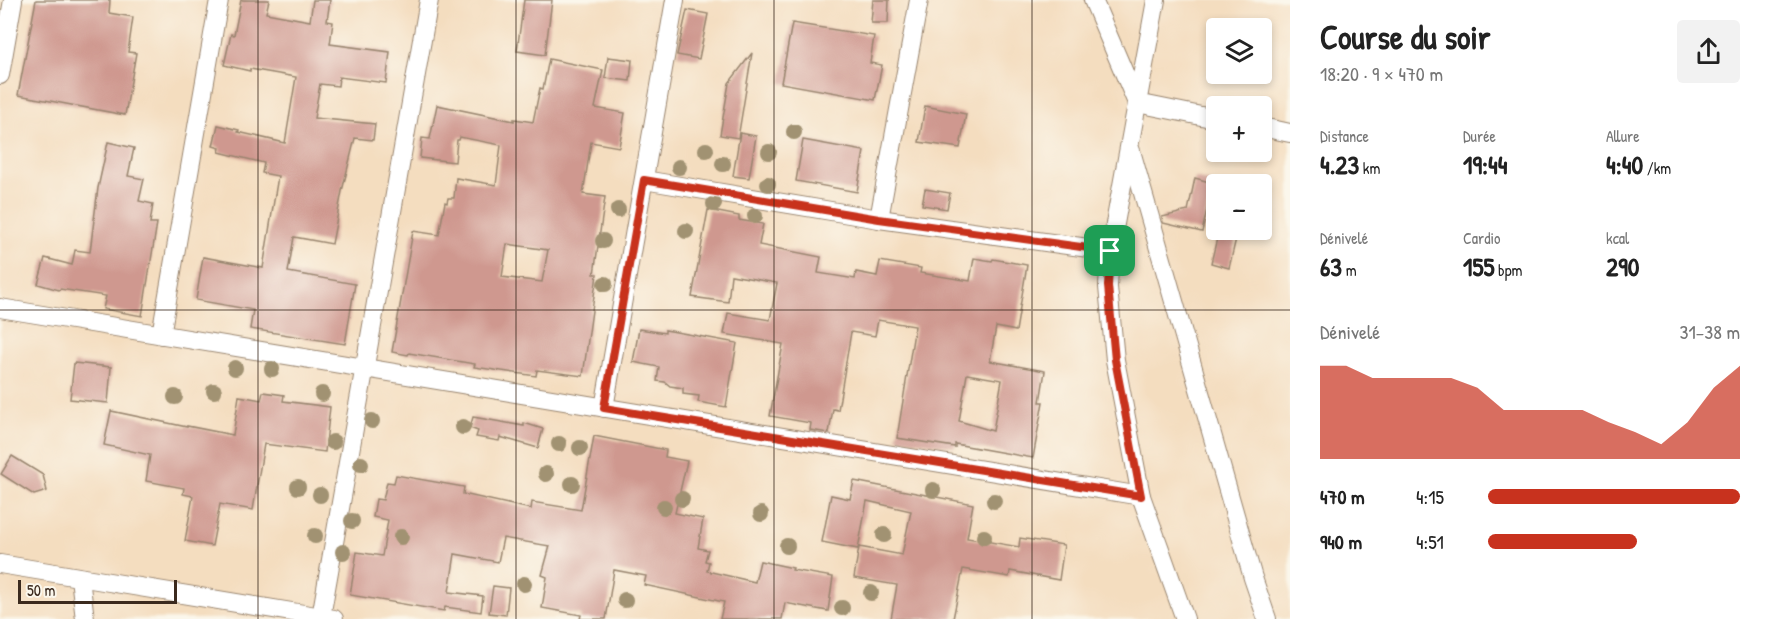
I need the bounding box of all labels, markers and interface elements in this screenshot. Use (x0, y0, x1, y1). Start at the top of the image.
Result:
text: Course du soir (1320, 15, 1490, 59)
map controls (1206, 18, 1272, 240)
button: layers (1206, 18, 1272, 84)
button: share (1677, 20, 1740, 83)
text: 18:20 · 9 × 470 m (1320, 60, 1443, 87)
button: + (1206, 96, 1272, 162)
text: Distance (1320, 125, 1369, 147)
text: Durée (1463, 125, 1496, 147)
text: Allure (1606, 125, 1640, 147)
text: 4.23 (1320, 147, 1359, 182)
text: 19:44 (1463, 147, 1508, 182)
text: 4:40 (1606, 147, 1643, 182)
text: km (1359, 157, 1380, 179)
text: /km (1643, 157, 1671, 179)
button: − (1206, 174, 1272, 240)
pin (1084, 225, 1135, 276)
text: Dénivelé (1320, 227, 1368, 249)
text: Cardio (1463, 227, 1500, 249)
text: kcal (1606, 227, 1629, 249)
icon: arrive (1093, 234, 1126, 267)
text: 63 (1320, 249, 1342, 284)
text: 155 (1463, 249, 1494, 284)
text: 290 (1606, 249, 1639, 284)
text: m (1342, 259, 1357, 281)
text: bpm (1494, 259, 1522, 281)
text: Dénivelé (1320, 318, 1380, 345)
text: 31–38 m (1680, 318, 1740, 345)
text: 470 m (1320, 483, 1365, 510)
text: 4:15 (1416, 483, 1444, 510)
text: 940 m (1320, 528, 1362, 555)
text: 4:51 (1416, 528, 1444, 555)
scale bar (18, 577, 177, 604)
text: 50 m (27, 579, 56, 601)

